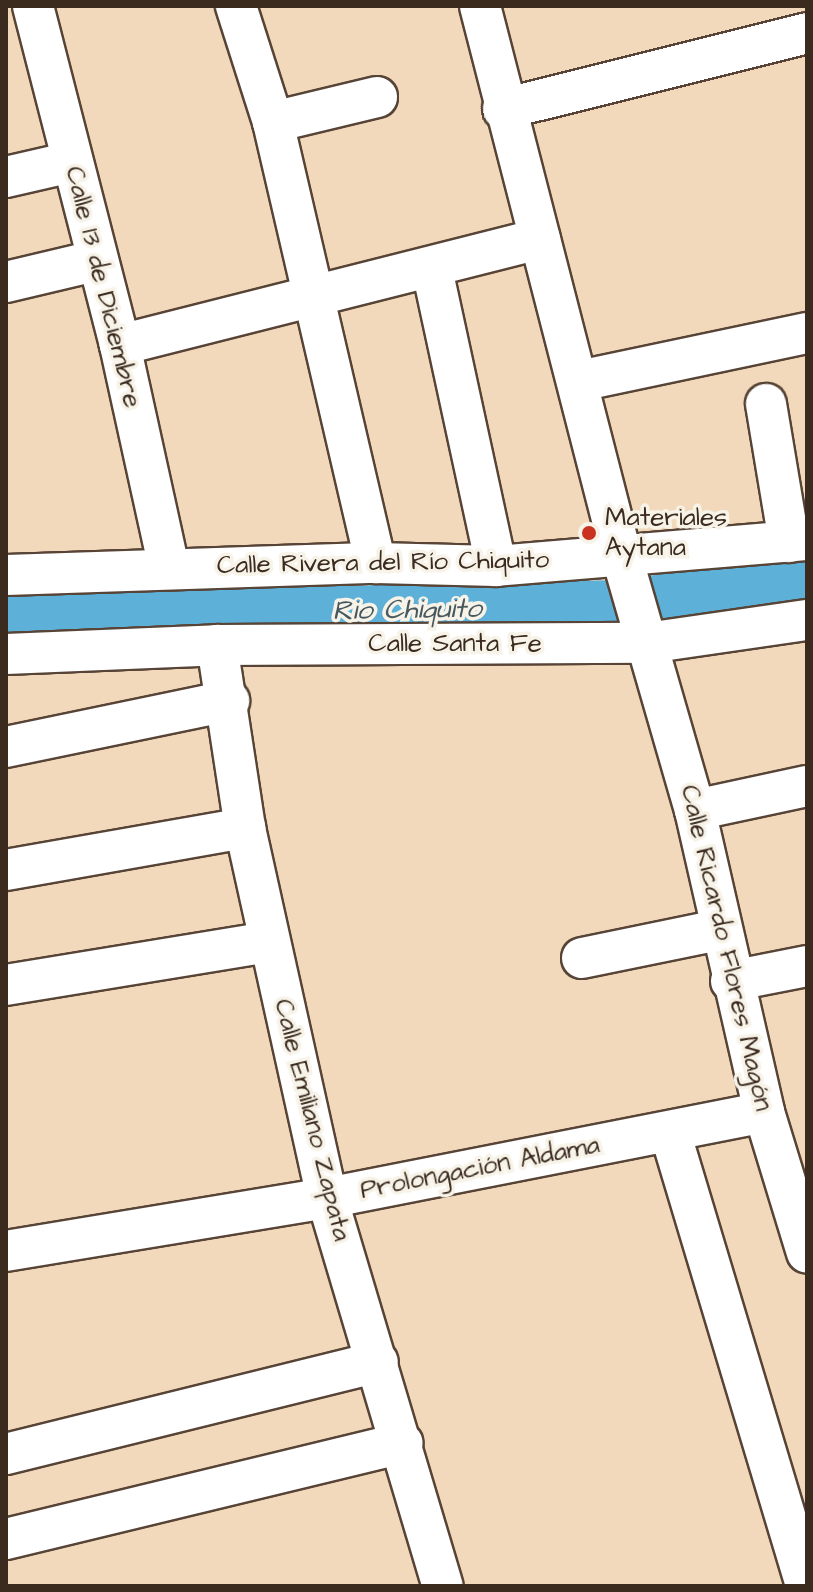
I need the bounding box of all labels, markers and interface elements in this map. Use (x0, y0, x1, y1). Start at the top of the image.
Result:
street label: Calle 13 de Diciembre (58, 163, 148, 411)
place label: Materiales Aytana (605, 502, 727, 564)
marker: Materiales Aytana (580, 524, 598, 542)
street label: Calle Rivera del Río Chiquito (216, 545, 550, 581)
water label: Rio Chiquito (332, 592, 482, 628)
street label: Calle Santa Fe (368, 628, 542, 660)
street label: Calle Ricardo Flores Magón (673, 782, 779, 1114)
street label: Calle Emiliano Zapata (267, 996, 357, 1244)
street label: Prolongación Aldama (358, 1129, 602, 1207)

